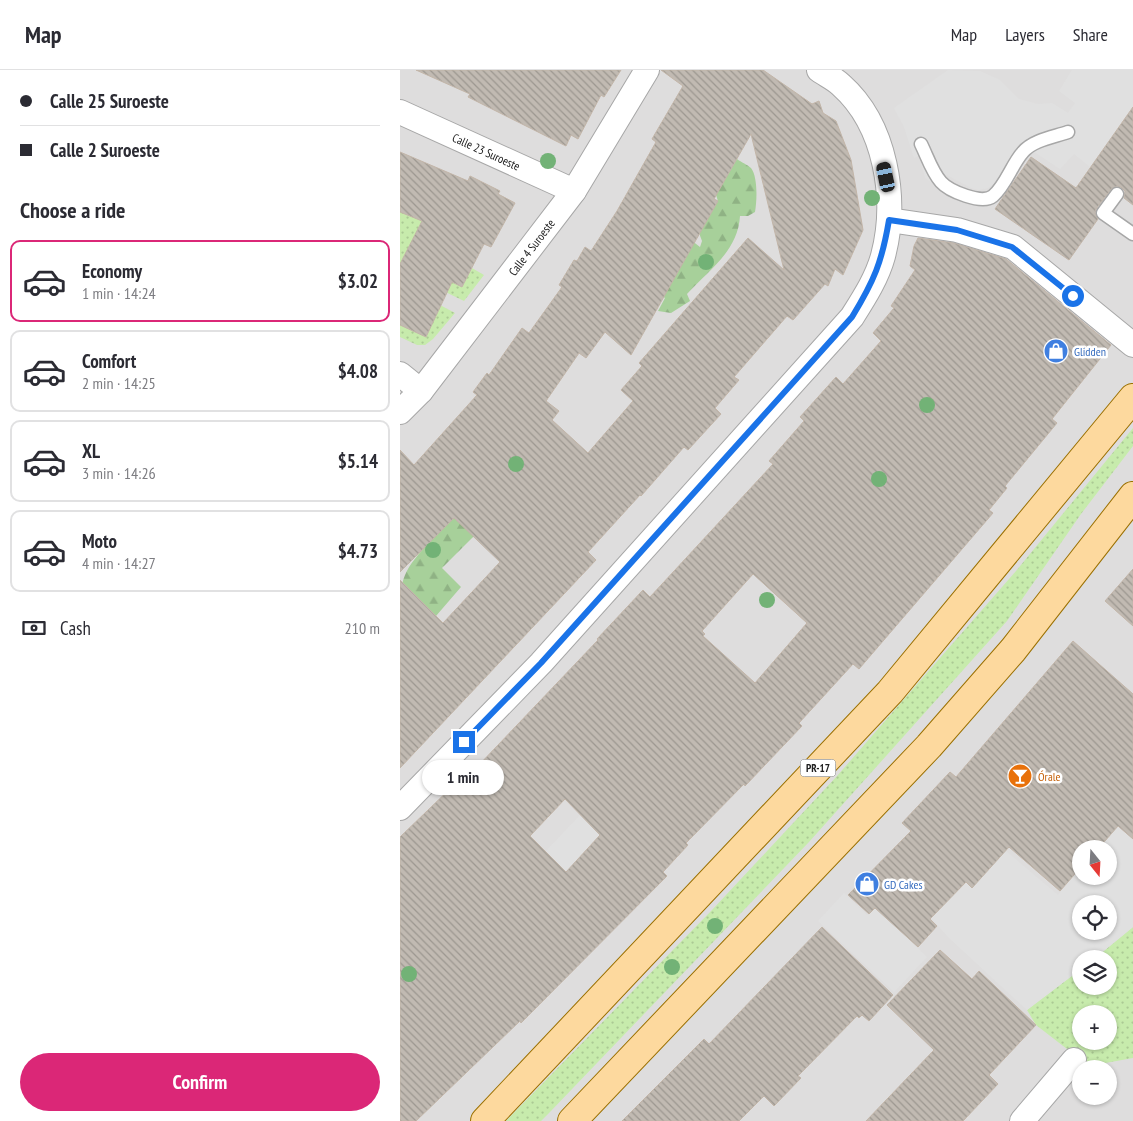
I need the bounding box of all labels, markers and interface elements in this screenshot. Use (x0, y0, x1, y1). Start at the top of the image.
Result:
text: Map (25, 19, 62, 50)
text: Map (951, 23, 977, 46)
text: Layers (1005, 23, 1045, 46)
text: Share (1073, 23, 1108, 46)
text: Calle 25 Suroeste (50, 89, 169, 113)
street label: Calle 23 Suroeste (450, 129, 523, 173)
text: Calle 2 Suroeste (50, 138, 160, 162)
car (875, 161, 896, 193)
text: Choose a ride (20, 196, 125, 224)
street label: Calle 4 Suroeste (505, 216, 558, 278)
icon: car (22, 259, 67, 304)
text: Economy (82, 259, 142, 283)
text: $3.02 (338, 269, 378, 293)
text: 1 min · 14:24 (82, 283, 156, 303)
route start (1062, 285, 1084, 307)
shop icon: Glidden (1043, 338, 1069, 364)
place label: Glidden (1074, 344, 1106, 359)
icon: car (22, 349, 67, 394)
text: Comfort (82, 349, 136, 373)
text: $4.08 (338, 359, 378, 383)
text: 2 min · 14:25 (82, 373, 156, 393)
icon: car (22, 439, 67, 484)
text: XL (82, 439, 100, 463)
text: $5.14 (338, 449, 378, 473)
text: 3 min · 14:26 (82, 463, 156, 483)
icon: car (22, 529, 67, 574)
text: Moto (82, 529, 117, 553)
text: $4.73 (338, 539, 378, 563)
text: 4 min · 14:27 (82, 553, 156, 573)
icon: cash (20, 614, 48, 642)
text: Cash (60, 616, 91, 640)
text: 210 m (345, 618, 380, 638)
route end (453, 731, 475, 753)
callout: 1 min (423, 760, 505, 794)
road number: PR-17 (800, 760, 836, 776)
bar icon: Órale (1007, 763, 1033, 789)
text: 1 min (447, 767, 479, 787)
place label: Órale (1038, 769, 1060, 784)
north arrow (1072, 840, 1118, 885)
map controls (1072, 840, 1117, 1105)
shop icon: GD Cakes (854, 871, 880, 897)
place label: GD Cakes (884, 877, 922, 892)
button: locate (1072, 895, 1117, 940)
button: layers (1072, 950, 1117, 995)
button: + (1072, 1005, 1117, 1050)
button: Confirm (20, 1053, 380, 1111)
button: − (1072, 1060, 1117, 1105)

